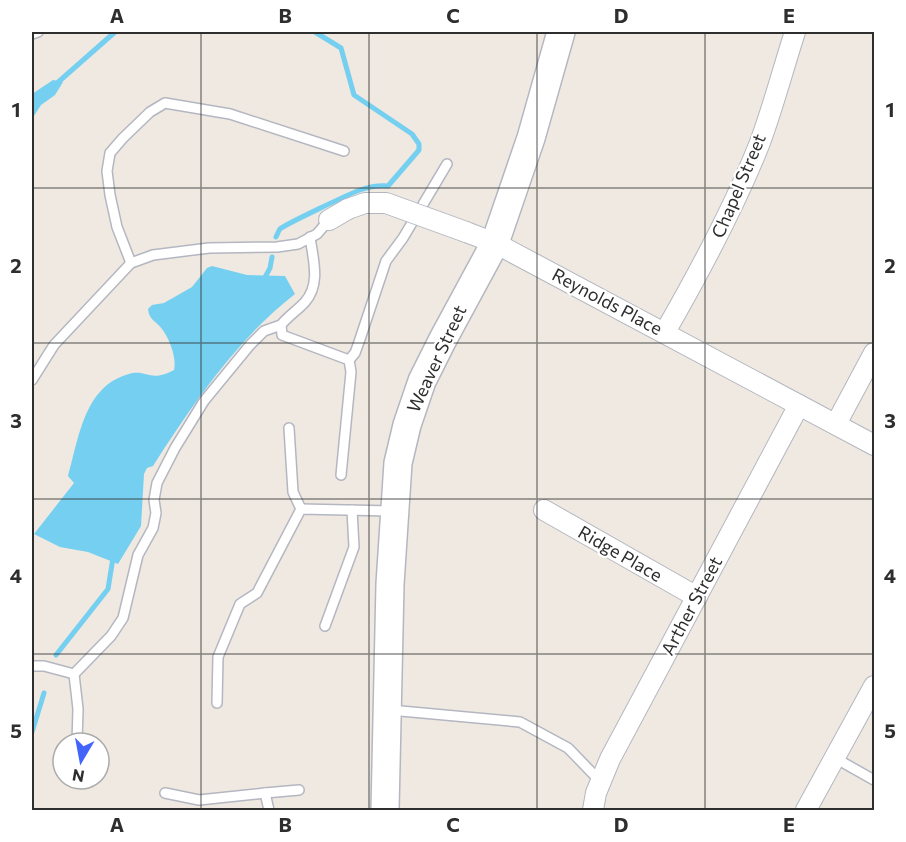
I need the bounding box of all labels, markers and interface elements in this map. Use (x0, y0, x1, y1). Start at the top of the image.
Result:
text: A (110, 3, 124, 27)
text: B (278, 3, 292, 27)
text: C (446, 3, 460, 27)
text: D (614, 3, 628, 27)
text: E (783, 3, 795, 27)
text: 1 (11, 97, 21, 121)
text: 1 (885, 97, 895, 121)
street label: Chapel Street (706, 130, 770, 241)
text: 2 (10, 253, 22, 277)
text: 2 (884, 253, 896, 277)
street label: Reynolds Place (549, 263, 666, 339)
street label: Weaver Street (402, 301, 471, 416)
text: 3 (10, 408, 22, 432)
text: 3 (884, 408, 896, 432)
street label: Ridge Place (575, 520, 666, 586)
street label: Arther Street (656, 553, 726, 659)
text: 4 (10, 563, 22, 587)
text: 4 (884, 563, 896, 587)
text: 5 (10, 718, 22, 742)
text: 5 (884, 718, 896, 742)
north arrow (51, 731, 111, 791)
text: N (71, 766, 86, 787)
text: A (110, 812, 124, 836)
text: B (278, 812, 292, 836)
text: C (446, 812, 460, 836)
text: D (614, 812, 628, 836)
text: E (783, 812, 795, 836)

